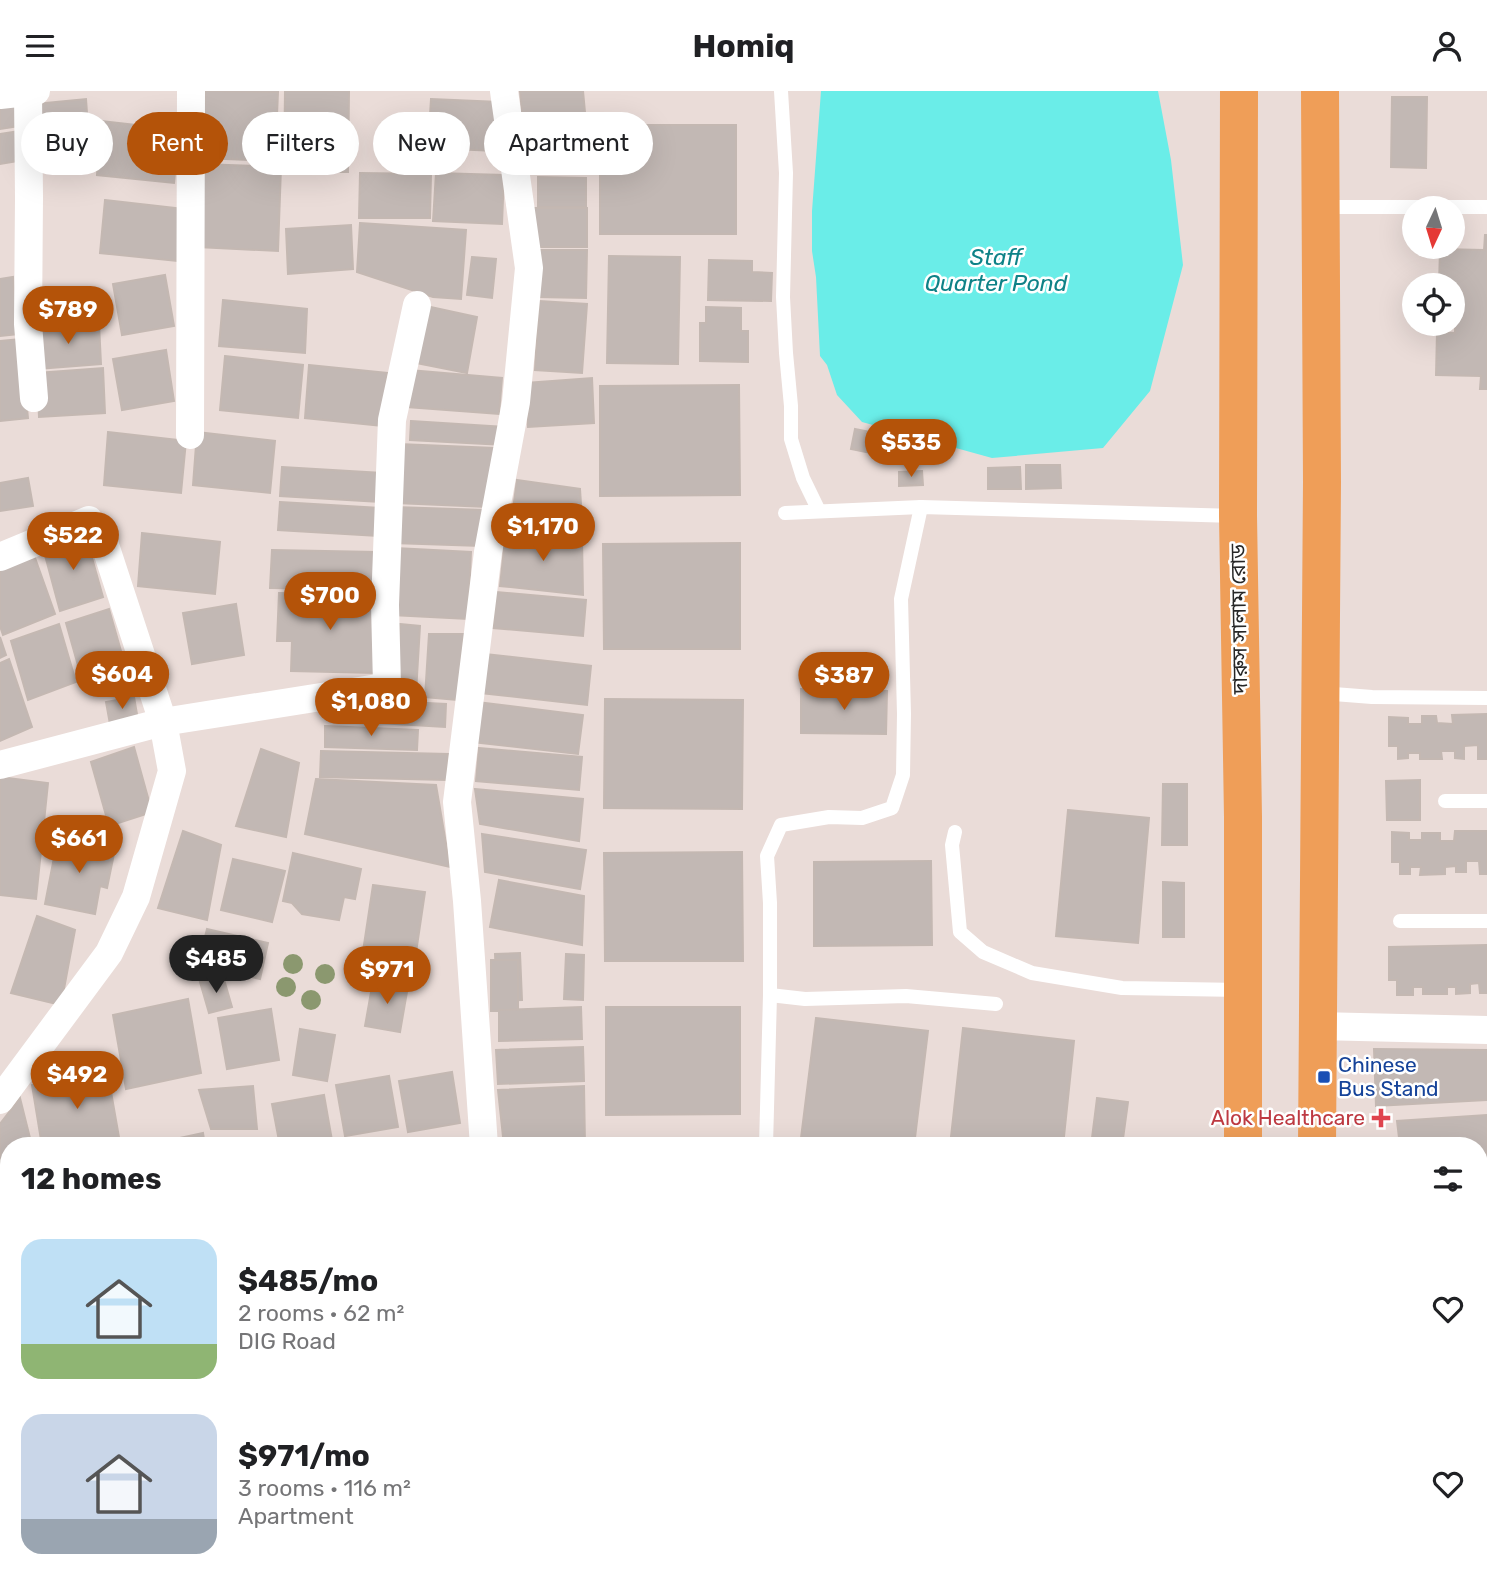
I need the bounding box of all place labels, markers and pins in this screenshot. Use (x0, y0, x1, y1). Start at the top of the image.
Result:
pin: $789 (27, 287, 109, 346)
pin: $535 (870, 419, 952, 479)
pin: $1,170 (486, 503, 600, 563)
pin: $522 (32, 512, 114, 572)
pin: $700 (289, 573, 371, 632)
pin: $604 (81, 651, 163, 711)
pin: $387 (803, 653, 885, 712)
pin: $1,080 (314, 679, 428, 738)
pin: $661 (38, 815, 120, 875)
pin: $485 (175, 935, 257, 995)
pin: $971 (346, 947, 428, 1006)
pin: $492 (36, 1051, 118, 1111)
place label: Chinese Bus Stand (1338, 1052, 1439, 1101)
marker: Chinese Bus Stand (1316, 1069, 1332, 1085)
place label: Alok Healthcare (1211, 1105, 1365, 1130)
marker: Alok Healthcare (1371, 1108, 1391, 1128)

